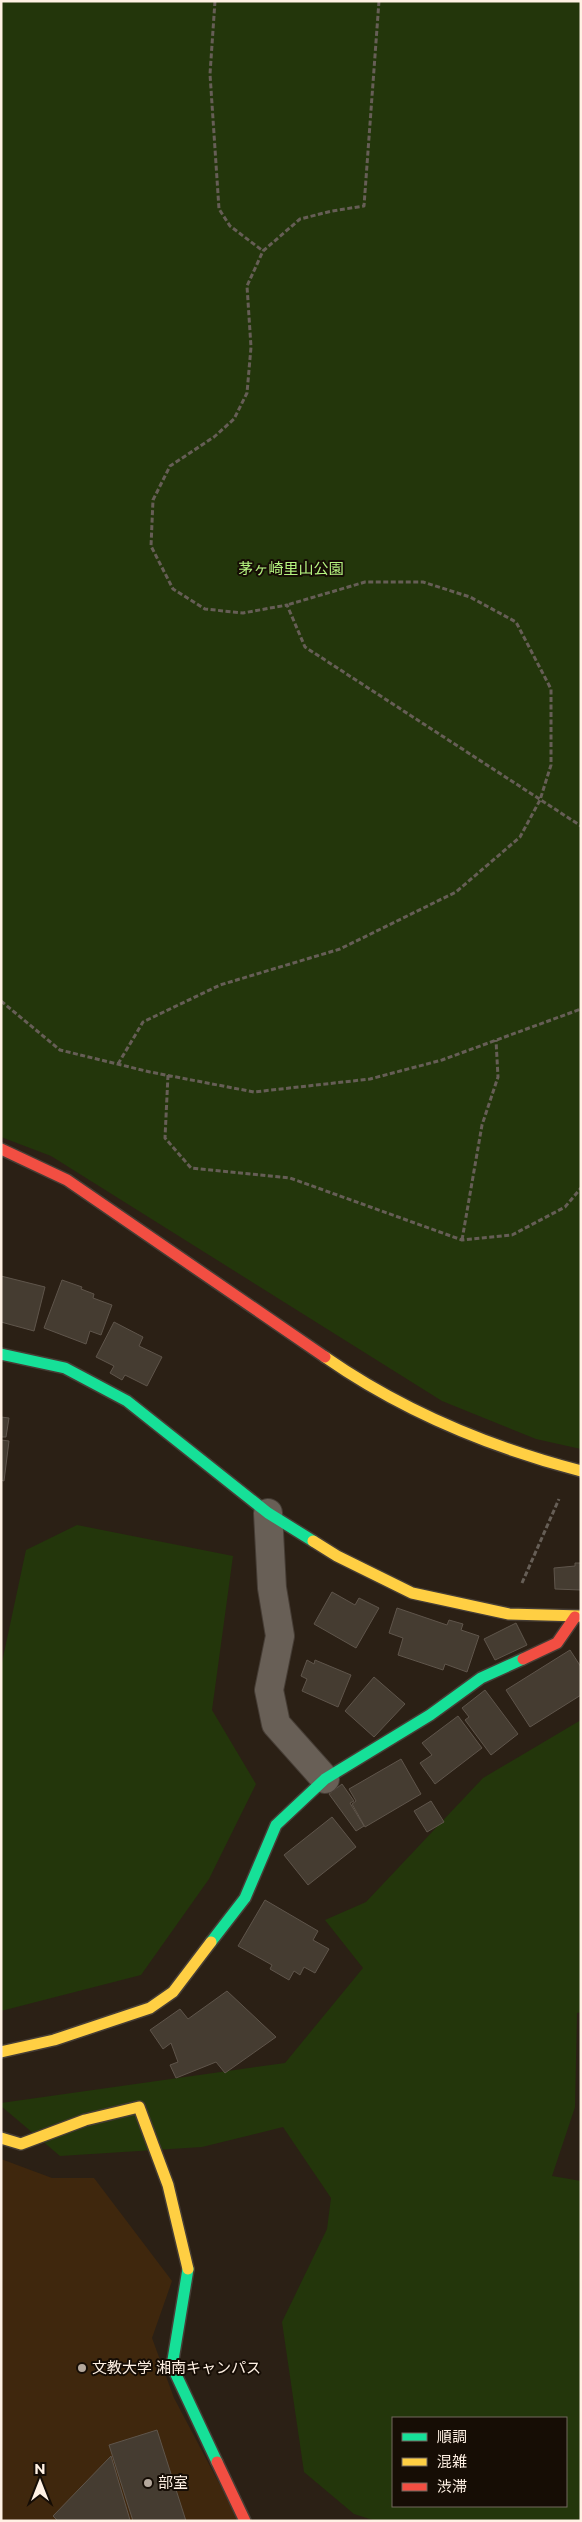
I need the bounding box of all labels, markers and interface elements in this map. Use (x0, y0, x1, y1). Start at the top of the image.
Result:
park label: 茅ヶ崎里山公園 (238, 559, 344, 578)
place label: 文教大学 湘南キャンパス (92, 2358, 261, 2377)
marker: 文教大学 湘南キャンパス (76, 2362, 88, 2374)
legend (392, 2417, 567, 2507)
text: 順調 (437, 2427, 467, 2446)
text: 混雑 (437, 2452, 467, 2471)
north arrow (15, 2457, 65, 2507)
text: N (34, 2460, 46, 2478)
place label: 部室 (158, 2473, 188, 2492)
marker: 部室 (142, 2477, 154, 2489)
text: 渋滞 (437, 2477, 467, 2496)

